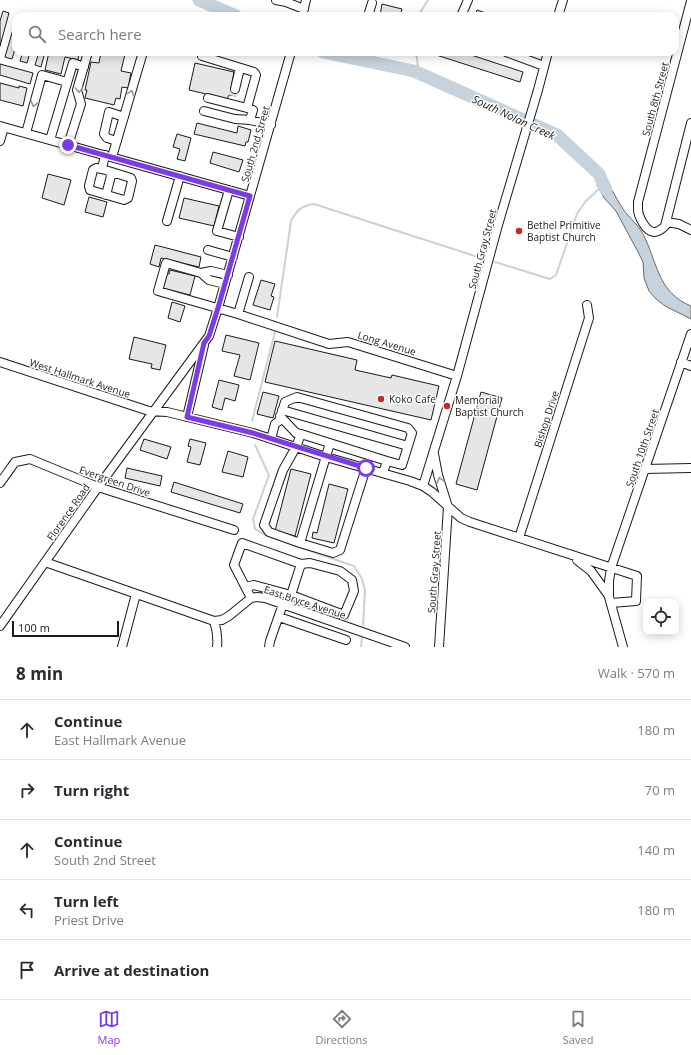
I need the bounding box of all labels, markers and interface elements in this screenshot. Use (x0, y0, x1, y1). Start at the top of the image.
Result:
search box (12, 12, 679, 56)
icon: search (26, 23, 48, 45)
text: Search here (58, 24, 142, 44)
street label: South 8th Street (638, 60, 672, 137)
one-way arrow (75, 87, 83, 93)
one-way arrow (126, 90, 135, 97)
water label: South Nolan Creek (470, 91, 559, 143)
one-way arrow (30, 100, 39, 107)
street label: South 2nd Street (237, 104, 273, 184)
route end (59, 136, 77, 154)
street label: South Gray Street (465, 207, 500, 291)
place label: Bethel Primitive Baptist Church (527, 218, 601, 244)
marker: Bethel Primitive Baptist Church (514, 226, 524, 236)
street label: Long Avenue (356, 328, 418, 359)
street label: West Hallmark Avenue (28, 355, 133, 401)
street label: Bishop Drive (530, 388, 562, 449)
place label: Koko Cafe (389, 392, 436, 406)
place label: Memorial Baptist Church (455, 393, 524, 419)
marker: Koko Cafe (376, 394, 386, 404)
marker: Memorial Baptist Church (442, 401, 452, 411)
street label: South 10th Street (622, 407, 662, 489)
route start (357, 459, 375, 477)
street label: Evergreen Drive (78, 462, 153, 500)
one-way arrow (436, 476, 445, 483)
street label: Florence Road (43, 481, 93, 543)
street label: South Gray Street (424, 530, 444, 614)
street label: East Bryce Avenue (262, 582, 348, 622)
map controls (643, 599, 679, 635)
button: locate (643, 599, 679, 635)
scale bar (12, 619, 119, 638)
text: 100 m (18, 620, 50, 635)
text: 8 min (16, 662, 63, 685)
text: Walk · 570 m (598, 664, 675, 682)
text: Continue (54, 711, 122, 731)
icon: ahead (16, 719, 38, 741)
text: 180 m (637, 721, 675, 739)
text: East Hallmark Avenue (54, 731, 186, 749)
icon: right (16, 779, 38, 801)
text: Turn right (54, 780, 129, 800)
text: 70 m (645, 781, 675, 799)
text: Continue (54, 831, 122, 851)
icon: ahead (16, 839, 38, 861)
text: 140 m (637, 841, 675, 859)
text: South 2nd Street (54, 851, 156, 869)
text: Turn left (54, 891, 119, 911)
icon: left (16, 899, 38, 921)
text: 180 m (637, 901, 675, 919)
text: Priest Drive (54, 911, 124, 929)
icon: arrive (16, 959, 38, 981)
text: Arrive at destination (54, 960, 209, 980)
tab: Map (98, 1008, 120, 1047)
tab: Directions (316, 1008, 368, 1047)
tab: Saved (563, 1008, 593, 1047)

